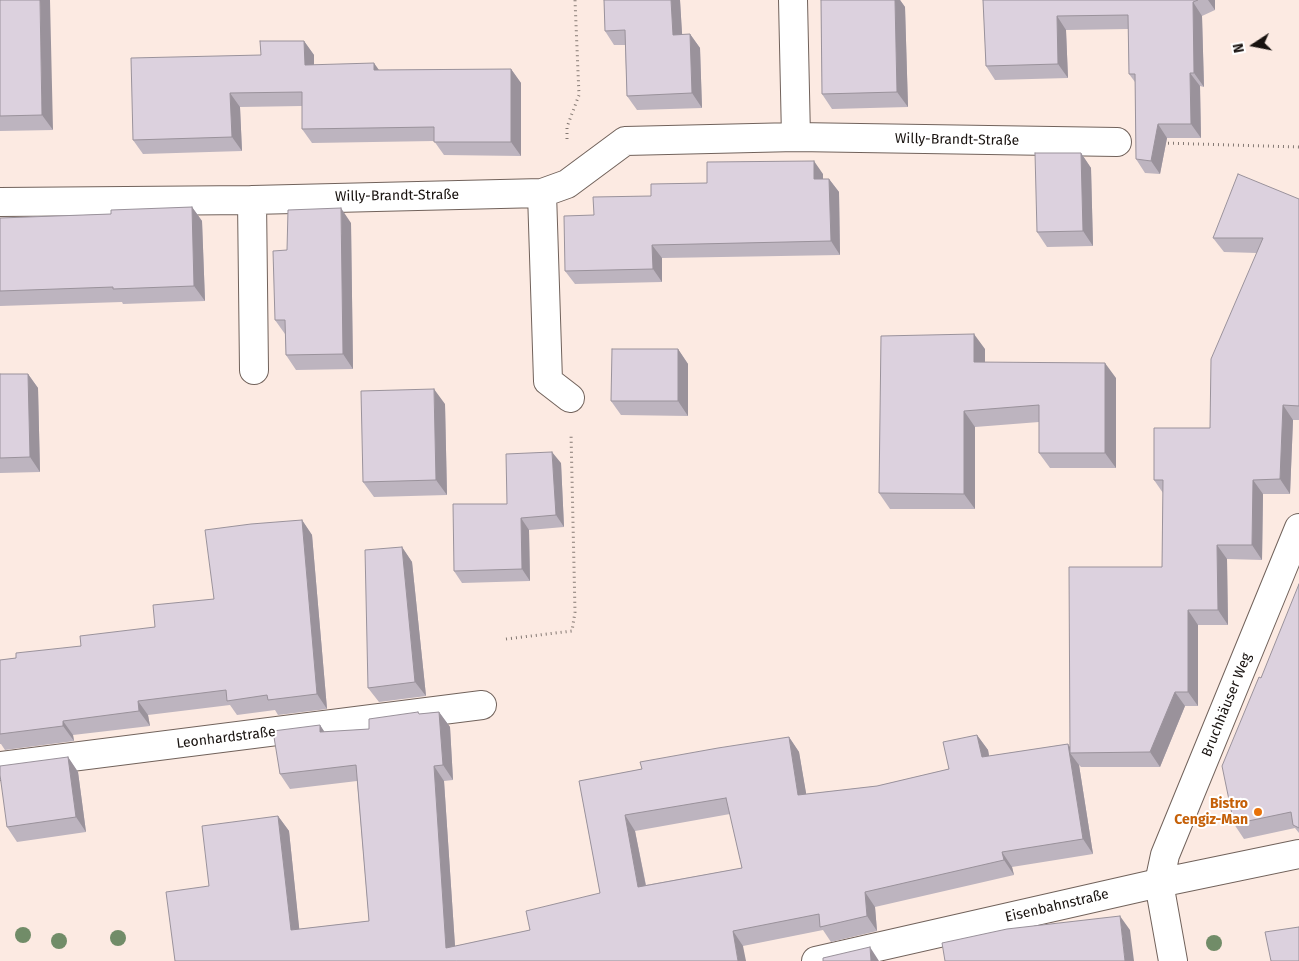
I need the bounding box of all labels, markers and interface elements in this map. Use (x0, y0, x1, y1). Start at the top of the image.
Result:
north arrow (1229, 20, 1279, 70)
text: N (1230, 42, 1248, 54)
street label: Willy-Brandt-Straße (895, 131, 1019, 149)
street label: Willy-Brandt-Straße (335, 187, 459, 205)
street label: Bruchhäuser Weg (1199, 651, 1255, 759)
street label: Leonhardstraße (175, 724, 277, 752)
place label: Bistro Cengiz-Man (1174, 796, 1248, 829)
marker: Bistro Cengiz-Man (1252, 806, 1264, 818)
street label: Eisenbahnstraße (1003, 886, 1111, 926)

